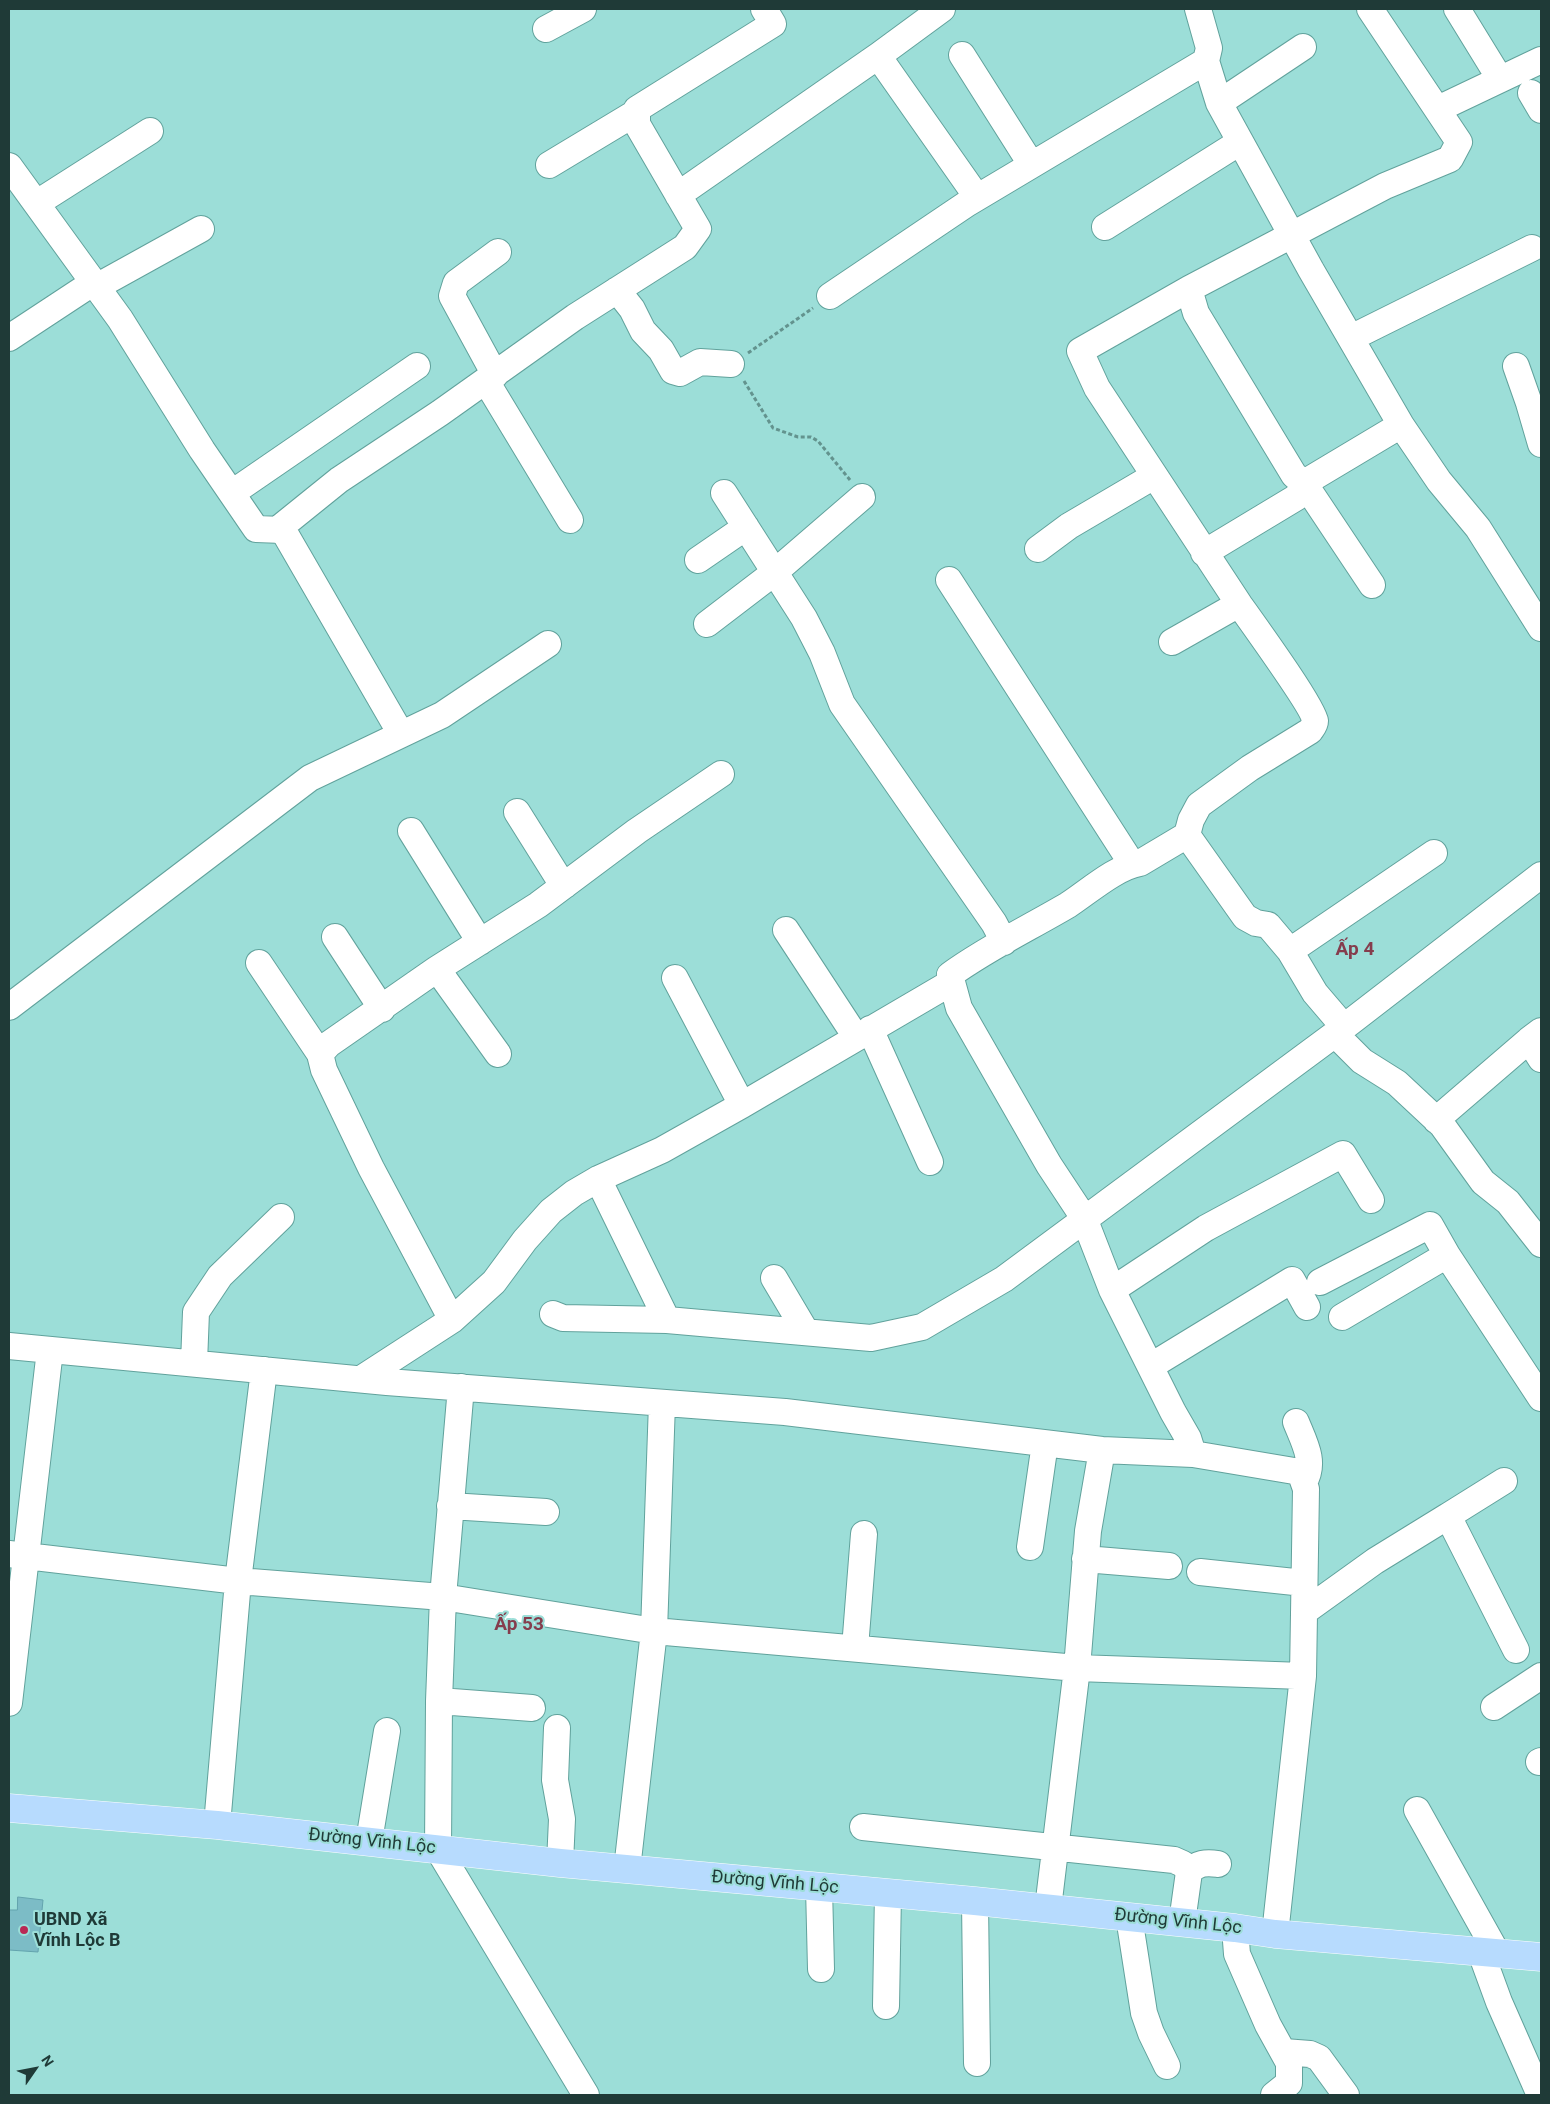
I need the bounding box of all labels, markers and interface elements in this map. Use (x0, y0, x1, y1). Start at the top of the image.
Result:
district label: Ấp 4 (1336, 939, 1374, 961)
district label: Ấp 53 (494, 1614, 544, 1636)
street label: Đường Vĩnh Lộc (307, 1825, 437, 1859)
street label: Đường Vĩnh Lộc (710, 1867, 840, 1899)
street label: Đường Vĩnh Lộc (1113, 1905, 1243, 1939)
place label: UBND Xã Vĩnh Lộc B (34, 1909, 121, 1952)
marker: UBND Xã Vĩnh Lộc B (18, 1924, 30, 1936)
north arrow (10, 2044, 60, 2094)
text: N (38, 2052, 57, 2069)

